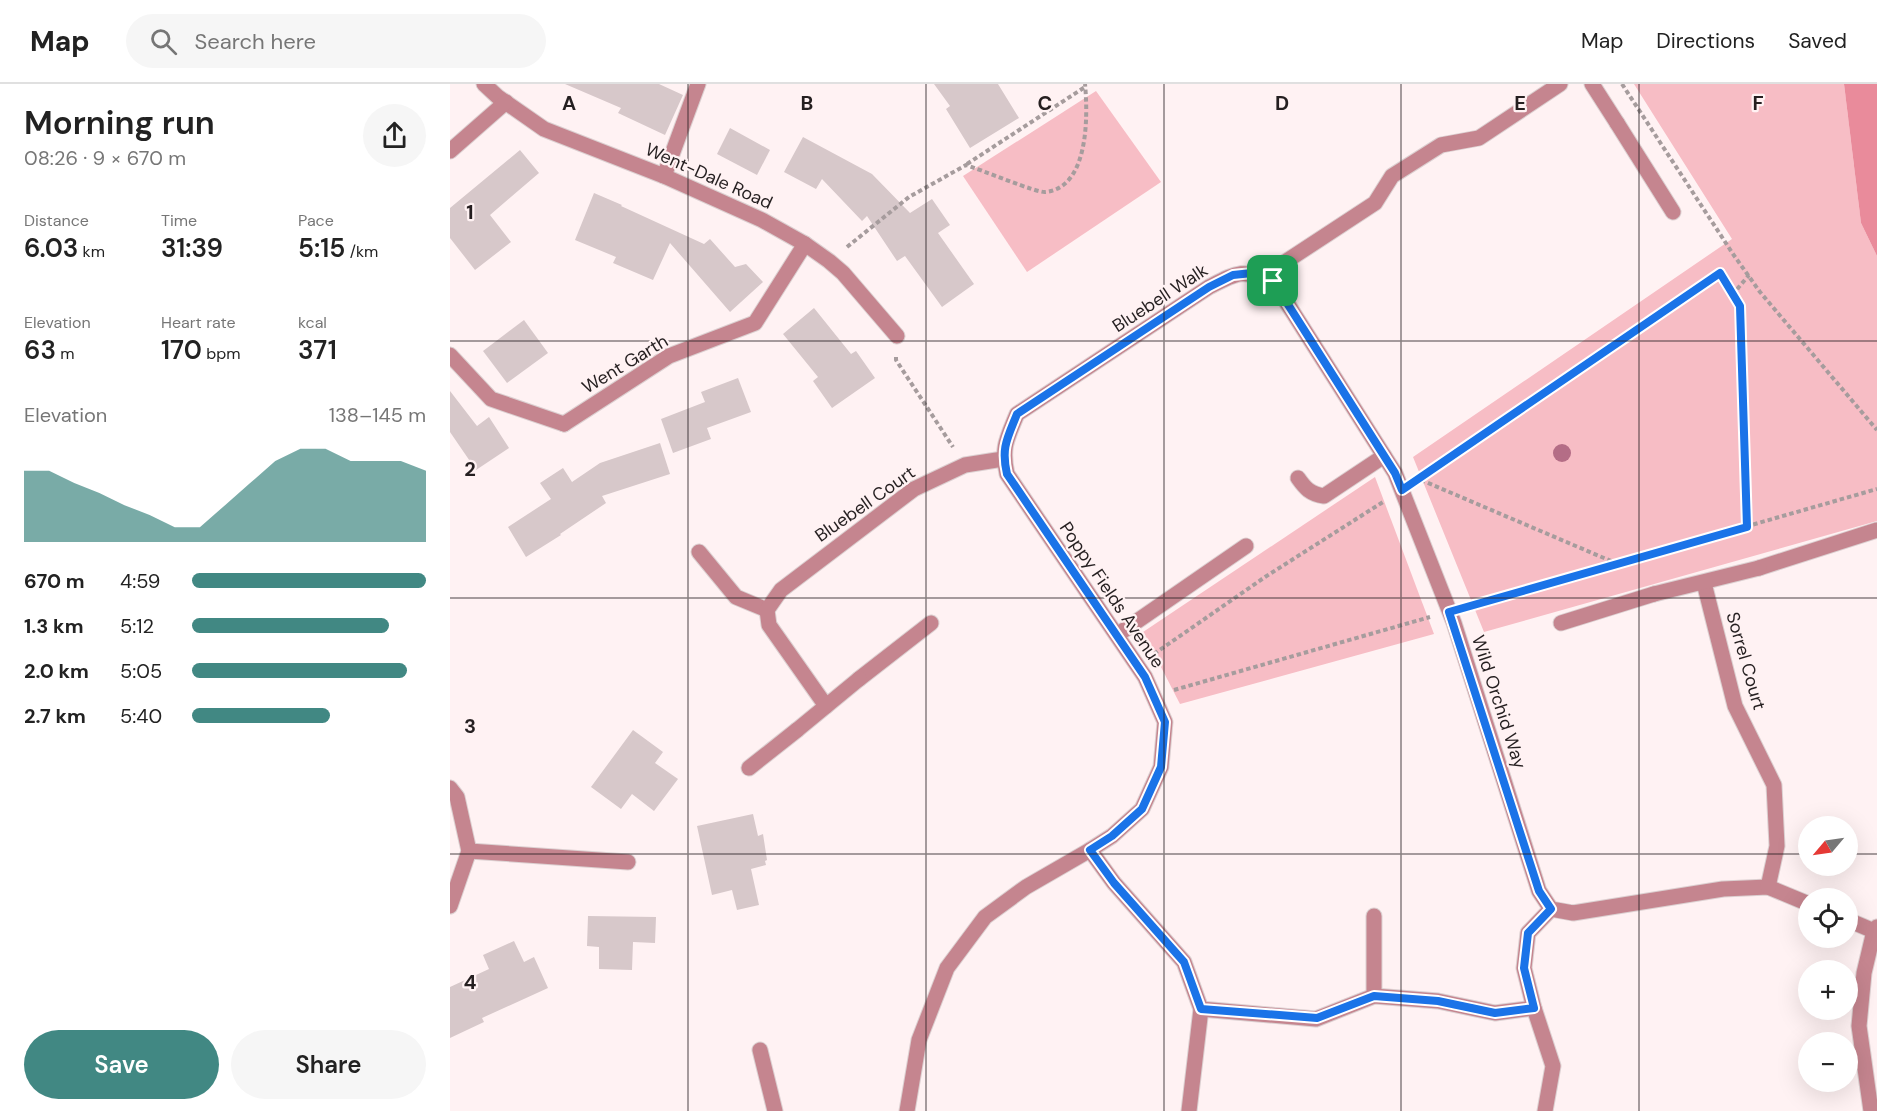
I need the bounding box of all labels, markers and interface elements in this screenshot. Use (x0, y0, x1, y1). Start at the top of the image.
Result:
search box (126, 14, 546, 68)
text: Map (30, 23, 90, 60)
icon: search (147, 25, 180, 58)
text: Search here (195, 27, 316, 56)
text: Map (1581, 27, 1623, 55)
text: Directions (1656, 27, 1755, 55)
text: Saved (1788, 27, 1847, 55)
text: A (562, 90, 576, 116)
text: B (801, 90, 813, 116)
text: C (1038, 90, 1052, 116)
text: D (1275, 90, 1289, 116)
text: E (1514, 90, 1526, 116)
text: F (1752, 90, 1764, 116)
text: Morning run (24, 101, 215, 144)
button: share (363, 104, 426, 167)
street label: Went-Dale Road (642, 137, 776, 215)
text: 08:26 · 9 × 670 m (24, 145, 186, 171)
text: 1 (466, 199, 474, 225)
text: Distance (24, 210, 89, 231)
text: Time (161, 210, 197, 231)
text: Pace (298, 210, 334, 231)
text: 6.03 (24, 231, 78, 265)
text: 31:39 (161, 231, 223, 265)
text: 5:15 (298, 231, 345, 265)
text: km (78, 241, 105, 262)
text: /km (345, 241, 378, 262)
pin (1247, 255, 1298, 306)
street label: Bluebell Walk (1108, 258, 1212, 338)
icon: arrive (1256, 264, 1289, 297)
text: Elevation (24, 312, 91, 333)
text: Heart rate (161, 312, 236, 333)
text: kcal (298, 312, 327, 333)
street label: Went Garth (577, 329, 673, 399)
text: 63 (24, 333, 56, 367)
text: 170 (161, 333, 202, 367)
text: 371 (298, 333, 337, 367)
text: m (56, 343, 75, 364)
text: bpm (202, 343, 240, 364)
text: Elevation (24, 402, 107, 428)
text: 138–145 m (329, 402, 426, 428)
text: 2 (464, 456, 476, 482)
street label: Bluebell Court (810, 461, 920, 547)
street label: Poppy Fields Avenue (1054, 517, 1170, 673)
text: 670 m (24, 568, 85, 594)
text: 4:59 (120, 568, 160, 594)
street label: Sorrel Court (1721, 609, 1771, 713)
text: 1.3 km (24, 613, 83, 639)
text: 5:12 (120, 613, 154, 639)
street label: Wild Orchid Way (1466, 632, 1532, 772)
text: 2.0 km (24, 658, 89, 684)
text: 5:05 (120, 658, 162, 684)
text: 2.7 km (24, 703, 86, 729)
text: 5:40 (120, 703, 162, 729)
text: 3 (464, 713, 476, 739)
north arrow (1798, 816, 1858, 876)
map controls (1798, 816, 1858, 1092)
button: locate (1798, 888, 1858, 948)
button: + (1798, 960, 1858, 1020)
text: 4 (464, 969, 477, 995)
button: Save (24, 1030, 219, 1099)
button: Share (231, 1030, 426, 1099)
button: − (1798, 1032, 1858, 1092)

